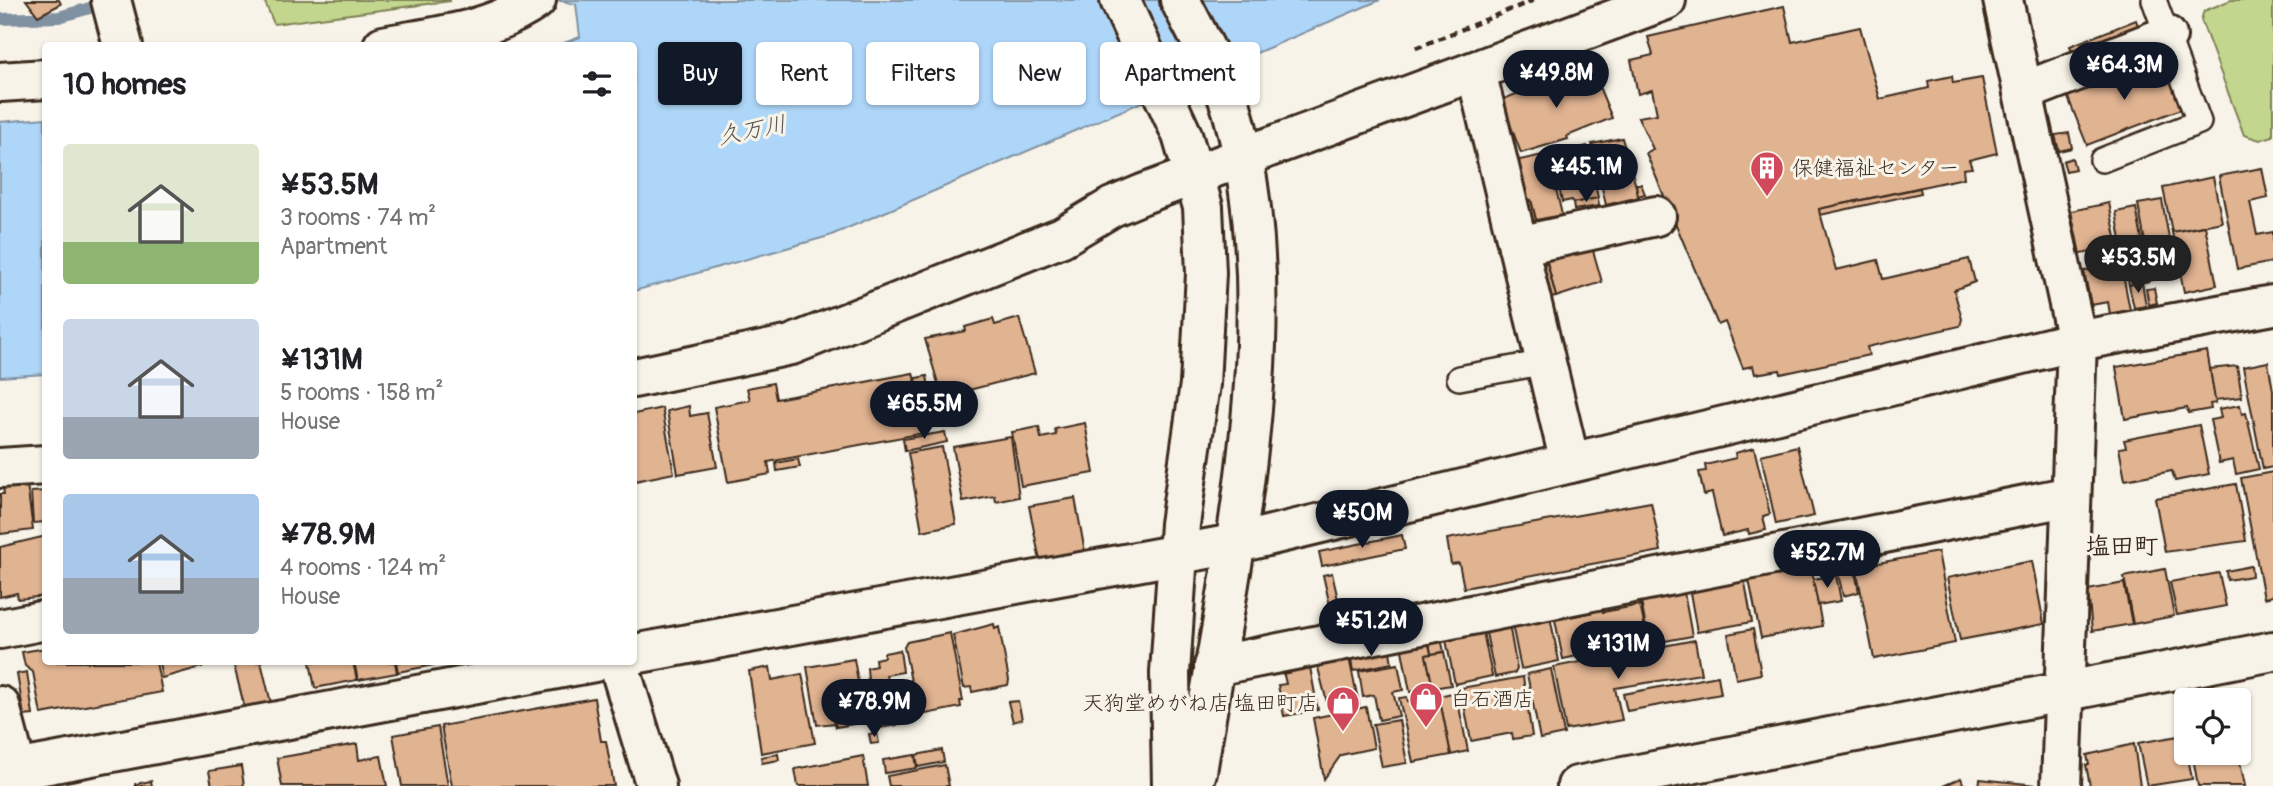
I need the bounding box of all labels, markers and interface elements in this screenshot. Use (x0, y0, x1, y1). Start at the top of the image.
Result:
chip: Buy (658, 42, 742, 105)
chip: Rent (756, 42, 852, 105)
chip: Filters (866, 42, 979, 105)
chip: New (993, 42, 1086, 105)
chip: Apartment (1100, 42, 1260, 105)
pin: ¥64.3M (2067, 42, 2181, 102)
pin: ¥49.8M (1499, 50, 1613, 110)
text: ¥64.3M (2085, 50, 2163, 79)
text: ¥49.8M (1519, 58, 1593, 87)
icon: filters (578, 65, 616, 103)
text: 10 homes (63, 66, 186, 103)
water label: 久万川 (715, 109, 789, 151)
pin: ¥45.1M (1529, 144, 1643, 204)
building icon: 保健福祉センター (1748, 149, 1786, 198)
text: ¥45.1M (1550, 152, 1622, 181)
place label: 保健福祉センター (1792, 155, 1959, 182)
text: ¥53.5M (280, 166, 378, 203)
icon: home (119, 172, 203, 256)
text: 3 rooms · 74 m² (280, 203, 436, 232)
text: Apartment (280, 232, 387, 261)
pin: ¥53.5M (2081, 236, 2195, 295)
text: ¥53.5M (2100, 243, 2176, 272)
text: ¥131M (280, 341, 363, 378)
icon: home (119, 347, 203, 431)
text: 5 rooms · 158 m² (280, 378, 443, 407)
pin: ¥65.5M (867, 382, 981, 441)
text: ¥65.5M (886, 389, 962, 418)
text: House (280, 407, 340, 436)
pin: ¥50M (1321, 490, 1403, 550)
text: ¥50M (1332, 498, 1392, 527)
text: ¥78.9M (280, 516, 375, 553)
icon: home (119, 522, 203, 606)
pin: ¥52.7M (1770, 530, 1884, 590)
district label: 塩田町 (2086, 532, 2158, 561)
text: ¥52.7M (1789, 538, 1865, 567)
text: 4 rooms · 124 m² (280, 553, 446, 582)
text: House (280, 582, 340, 611)
pin: ¥51.2M (1314, 598, 1428, 658)
text: ¥51.2M (1335, 606, 1407, 635)
pin: ¥131M (1569, 622, 1667, 681)
text: ¥131M (1586, 629, 1650, 658)
pin: ¥78.9M (817, 680, 931, 739)
shop icon: 白石酒店 (1407, 680, 1445, 729)
shop icon: 天狗堂めがね店 塩田町店 (1324, 684, 1362, 733)
place label: 白石酒店 (1450, 686, 1534, 713)
text: ¥78.9M (837, 687, 911, 716)
map controls (2174, 688, 2251, 765)
button: locate (2174, 688, 2251, 765)
place label: 天狗堂めがね店 塩田町店 (1082, 690, 1318, 717)

